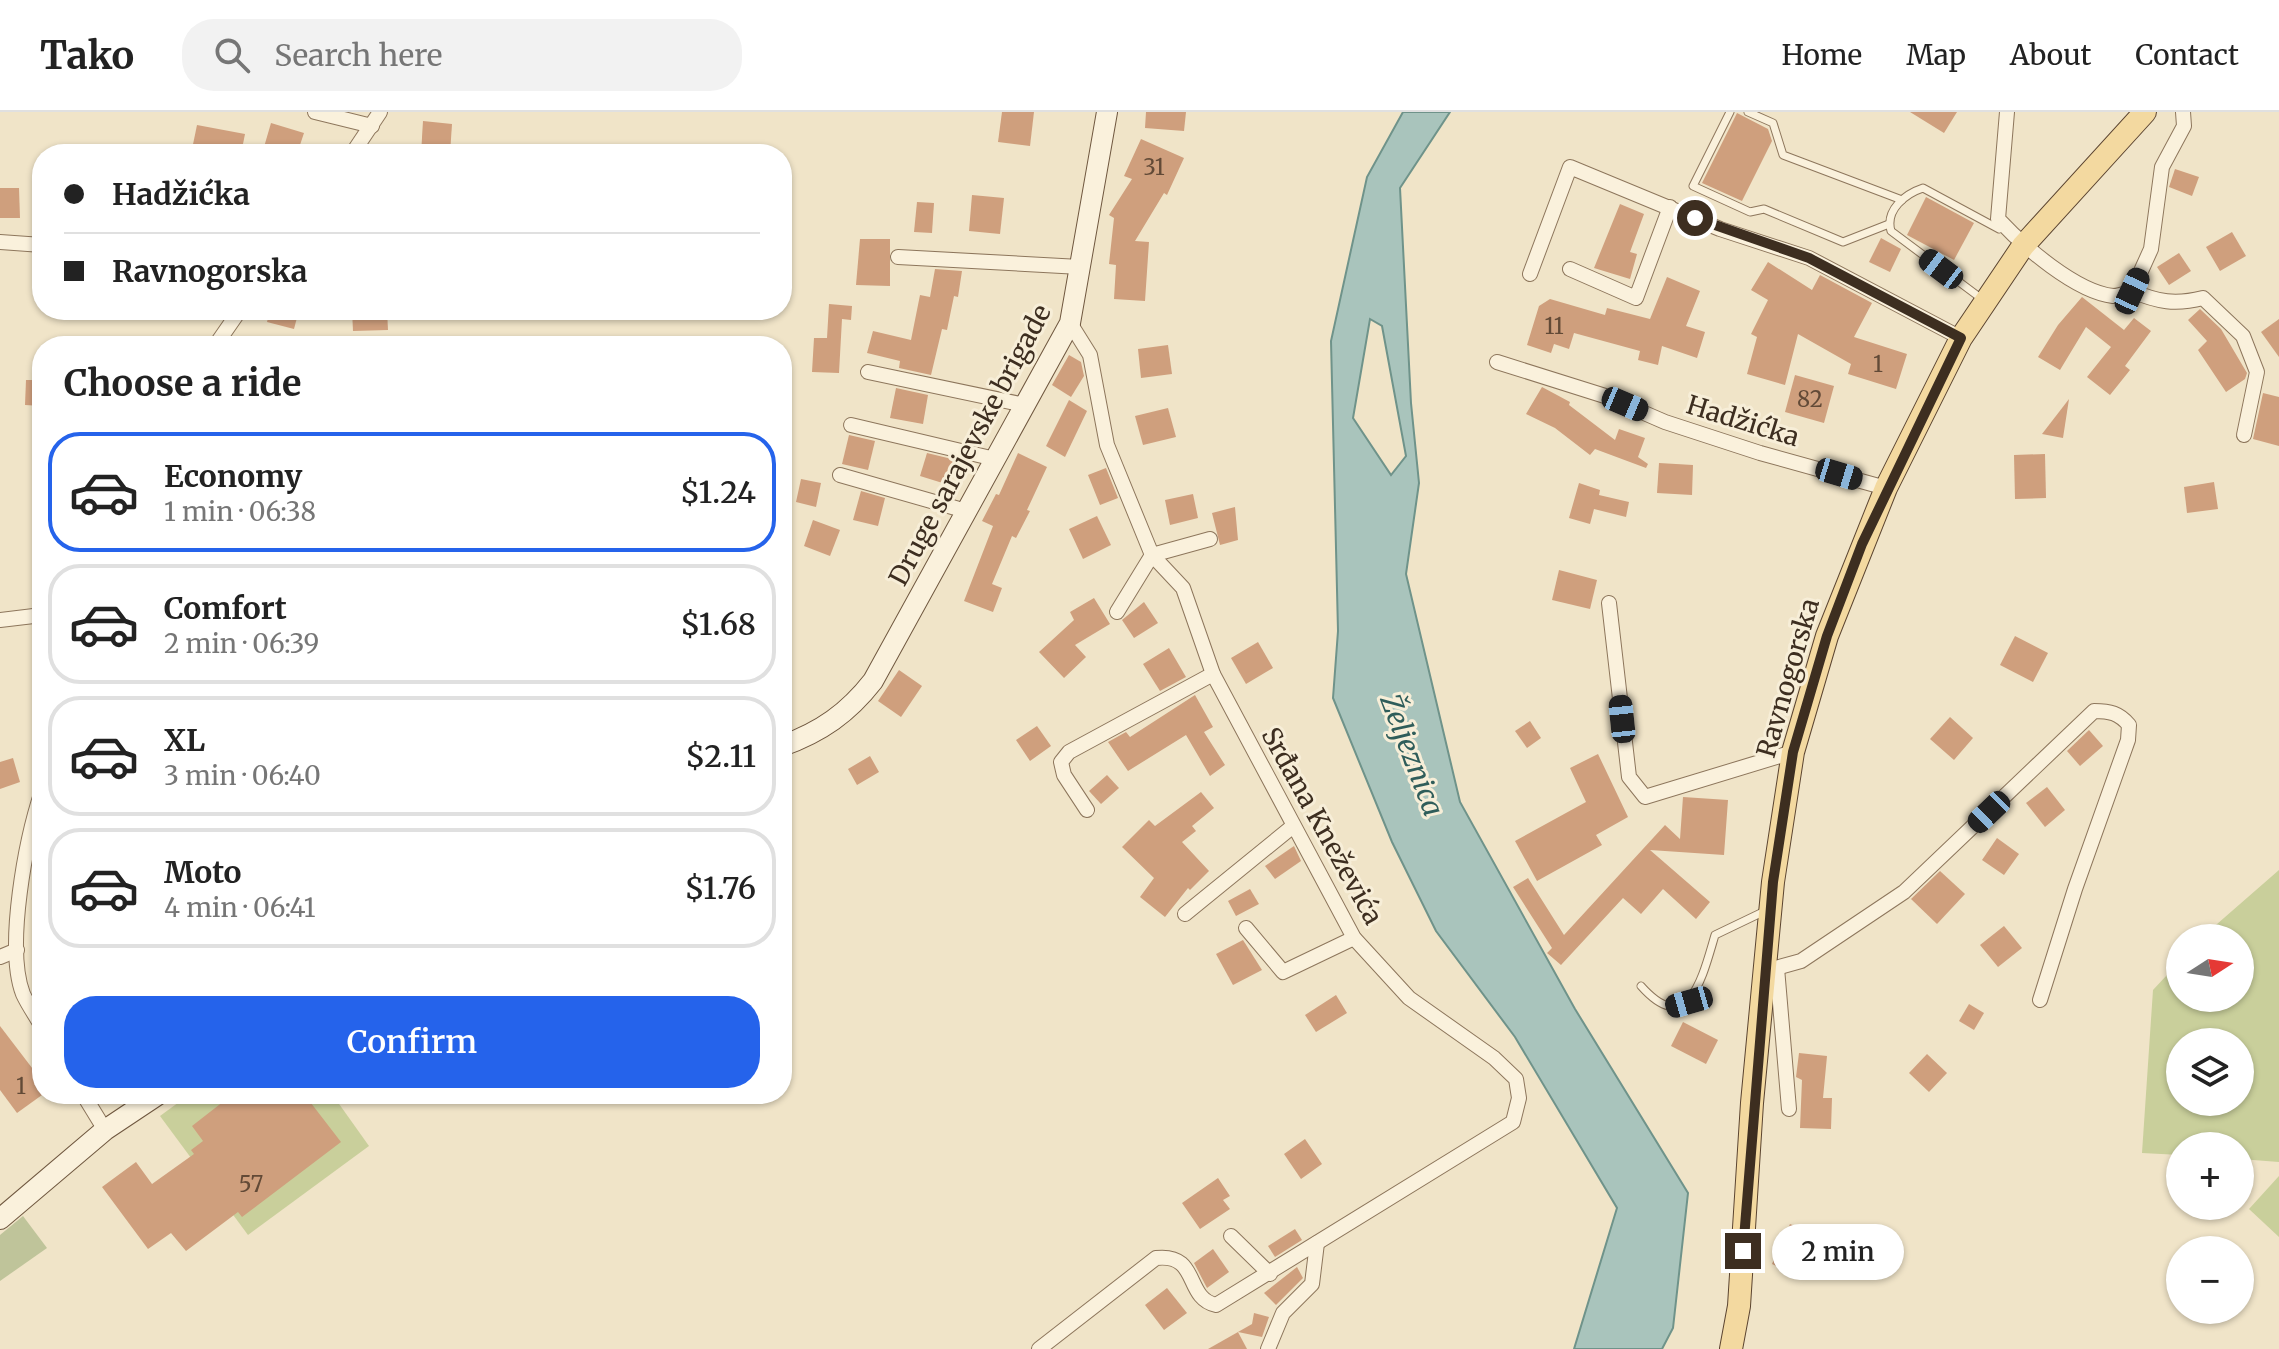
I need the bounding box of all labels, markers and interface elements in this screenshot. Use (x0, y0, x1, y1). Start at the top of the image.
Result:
search box (182, 19, 742, 91)
text: Tako (40, 32, 134, 79)
icon: search (210, 33, 254, 77)
text: Search here (274, 36, 443, 74)
text: Home (1781, 37, 1862, 73)
text: Map (1906, 37, 1966, 73)
text: About (2010, 37, 2091, 73)
text: Contact (2135, 37, 2239, 73)
house number: 31 (1143, 153, 1165, 181)
text: Hadžićka (112, 175, 250, 213)
route start (1677, 200, 1713, 236)
car (1915, 245, 1967, 293)
text: Ravnogorska (112, 252, 307, 290)
car (2111, 264, 2153, 318)
street label: Druge sarajevske brigade (881, 299, 1058, 591)
house number: 11 (1544, 312, 1564, 340)
house number: 1 (1873, 350, 1883, 378)
text: Choose a ride (64, 361, 301, 406)
car (1598, 384, 1652, 424)
house number: 82 (1797, 385, 1823, 413)
street label: Hadžićka (1683, 388, 1804, 453)
icon: car (68, 456, 140, 528)
car (1813, 456, 1865, 492)
text: Economy (164, 457, 302, 495)
text: $1.24 (680, 473, 756, 511)
text: 1 min · 06:38 (164, 495, 316, 528)
icon: car (68, 588, 140, 660)
text: Comfort (164, 589, 287, 627)
street label: Ravnogorska (1749, 594, 1826, 761)
text: $1.68 (680, 605, 756, 643)
text: 2 min · 06:39 (164, 627, 319, 660)
water label: Željeznica (1372, 688, 1452, 821)
car (1608, 694, 1636, 744)
icon: car (68, 720, 140, 792)
text: XL (164, 721, 205, 759)
street label: Srđana Kneževića (1255, 721, 1390, 930)
text: $2.11 (685, 737, 756, 775)
text: 3 min · 06:40 (164, 759, 321, 792)
car (1963, 787, 2015, 837)
icon: car (68, 852, 140, 924)
text: Moto (164, 853, 242, 891)
text: $1.76 (684, 869, 756, 907)
text: 4 min · 06:41 (164, 891, 316, 924)
north arrow (2166, 924, 2254, 1012)
map controls (2166, 924, 2254, 1324)
car (1663, 984, 1715, 1020)
button: Confirm (64, 996, 760, 1088)
button: layers (2166, 1028, 2254, 1116)
house number: 1 (16, 1072, 26, 1100)
button: + (2166, 1132, 2254, 1220)
house number: 57 (239, 1170, 263, 1198)
callout: 2 min (1771, 1223, 1903, 1279)
route end (1725, 1233, 1761, 1269)
text: 2 min (1801, 1235, 1875, 1268)
button: − (2166, 1236, 2254, 1324)

